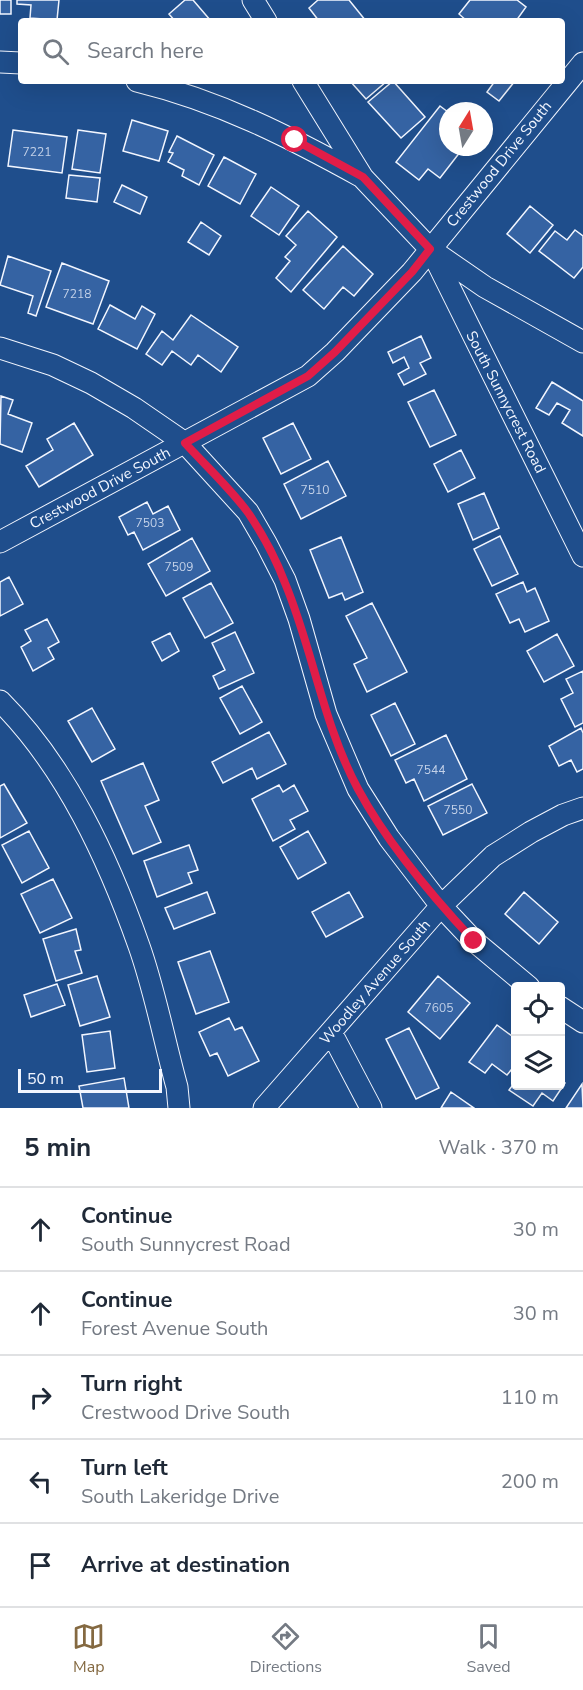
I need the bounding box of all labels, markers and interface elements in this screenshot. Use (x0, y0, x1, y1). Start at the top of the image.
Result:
search box (18, 18, 565, 84)
icon: search (39, 35, 72, 68)
text: Search here (87, 36, 204, 66)
street label: Crestwood Drive South (442, 97, 556, 231)
north arrow (439, 102, 493, 156)
route start (281, 126, 307, 152)
house number: 7221 (23, 144, 51, 160)
house number: 7218 (63, 286, 91, 302)
street label: South Sunnycrest Road (461, 327, 551, 477)
street label: Crestwood Drive South (26, 442, 174, 534)
house number: 7510 (301, 482, 329, 498)
house number: 7503 (136, 515, 164, 531)
house number: 7509 (165, 559, 193, 575)
house number: 7544 (417, 762, 445, 778)
house number: 7550 (444, 802, 472, 818)
street label: Woodley Avenue South (315, 915, 435, 1049)
route end (460, 927, 486, 953)
map controls (511, 982, 565, 1090)
button: locate (511, 982, 565, 1036)
house number: 7605 (425, 1000, 453, 1016)
button: layers (511, 1036, 565, 1090)
scale bar (18, 1066, 162, 1094)
text: 50 m (27, 1068, 64, 1090)
text: 5 min (24, 1130, 91, 1165)
text: Walk · 370 m (439, 1134, 559, 1161)
text: Continue (81, 1201, 172, 1231)
icon: ahead (24, 1213, 57, 1246)
text: 30 m (513, 1216, 559, 1243)
text: South Sunnycrest Road (81, 1231, 291, 1258)
text: Continue (81, 1285, 172, 1315)
icon: ahead (24, 1297, 57, 1330)
text: 30 m (513, 1300, 559, 1327)
text: Forest Avenue South (81, 1315, 268, 1342)
text: Turn right (81, 1369, 182, 1399)
icon: right (24, 1381, 57, 1414)
text: 110 m (501, 1384, 559, 1411)
text: Crestwood Drive South (81, 1399, 290, 1426)
text: Turn left (81, 1453, 168, 1483)
icon: left (24, 1465, 57, 1498)
text: 200 m (501, 1468, 559, 1495)
text: South Lakeridge Drive (81, 1483, 279, 1510)
icon: arrive (24, 1549, 57, 1582)
text: Arrive at destination (81, 1550, 290, 1580)
tab: Map (72, 1620, 105, 1678)
tab: Directions (250, 1620, 322, 1678)
tab: Saved (467, 1620, 511, 1678)

